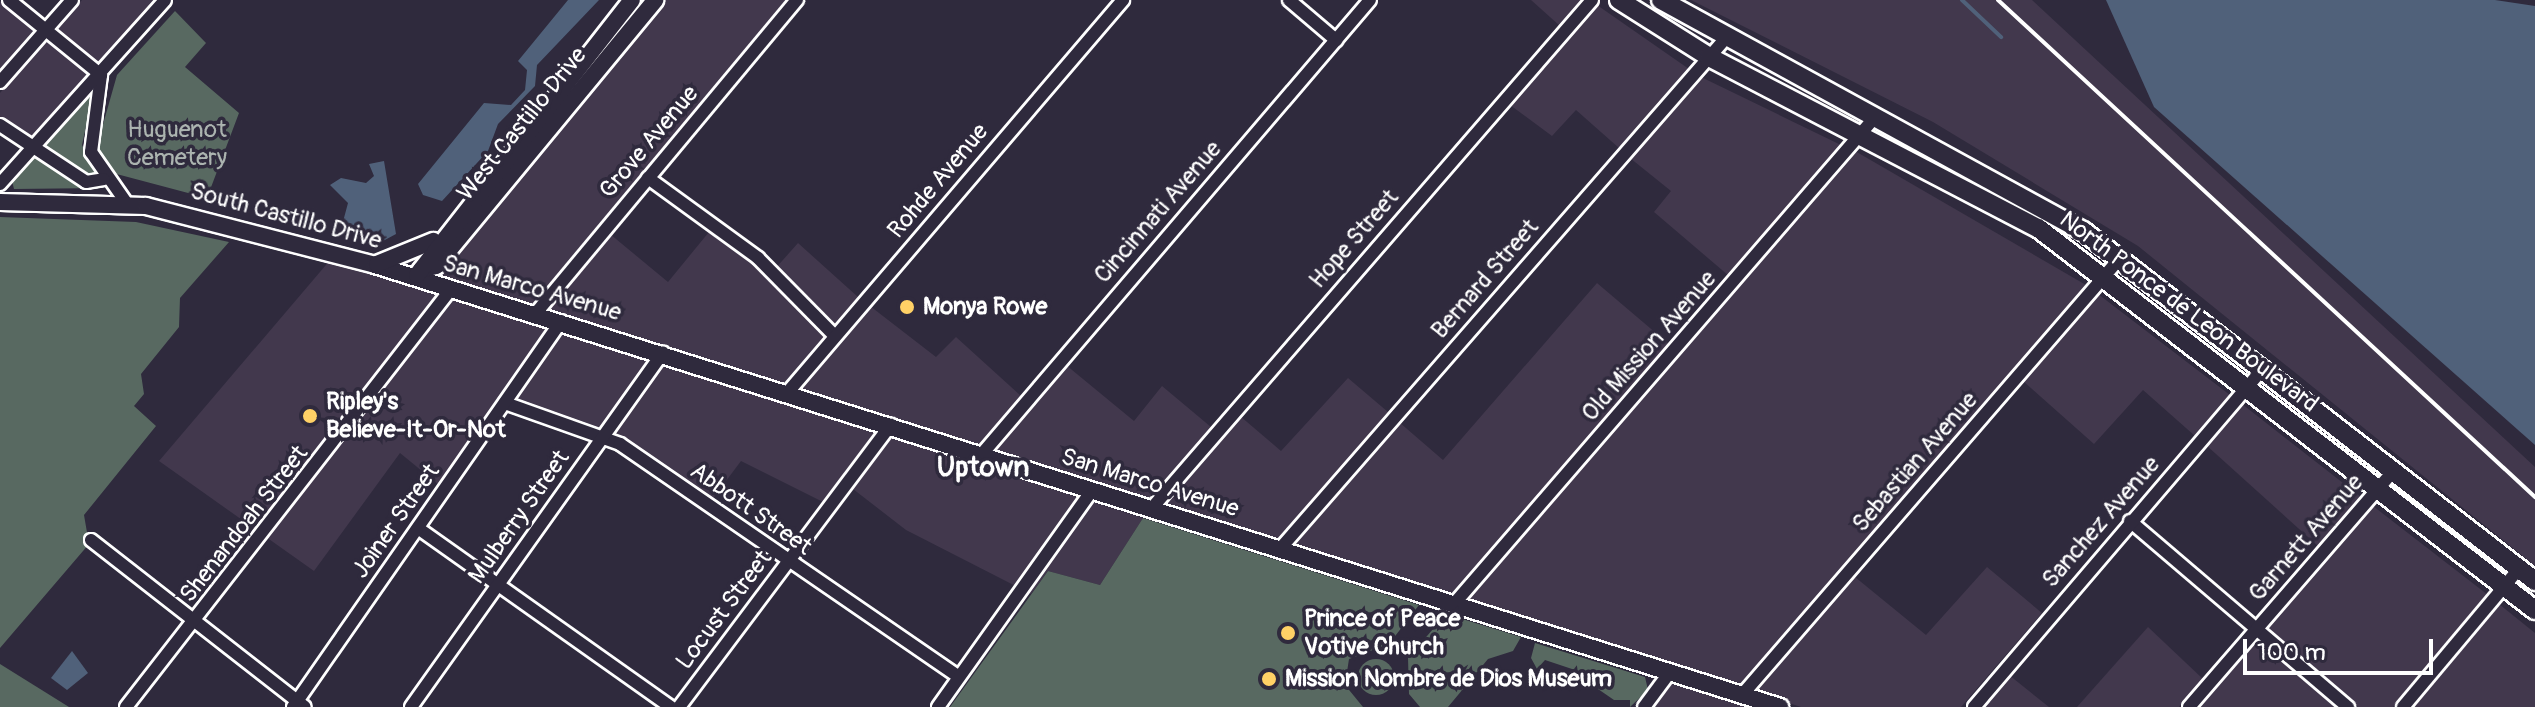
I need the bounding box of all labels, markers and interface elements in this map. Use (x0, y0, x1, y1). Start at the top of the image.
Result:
street label: West Castillo Drive (451, 41, 593, 207)
street label: Grove Avenue (593, 80, 705, 204)
park label: Huguenot Cemetery (127, 116, 227, 172)
street label: Rohde Avenue (882, 118, 994, 244)
street label: Cincinnati Avenue (1088, 135, 1228, 289)
street label: South Castillo Drive (187, 177, 385, 255)
street label: Hope Street (1303, 184, 1405, 294)
street label: North Ponce de Leon Boulevard (2054, 205, 2324, 419)
street label: Bernard Street (1425, 213, 1545, 345)
street label: San Marco Avenue (439, 249, 625, 327)
street label: Old Mission Avenue (1576, 265, 1722, 427)
place label: Monya Rowe (923, 293, 1047, 321)
marker: Monya Rowe (898, 298, 916, 316)
street label: Sebastian Avenue (1846, 386, 1984, 538)
place label: Ripley's Believe-It-Or-Not (326, 388, 506, 444)
marker: Ripley's Believe-It-Or-Not (301, 407, 319, 425)
street label: Shenandoah Street (174, 440, 314, 608)
street label: San Marco Avenue (1058, 442, 1242, 524)
street label: Mulberry Street (462, 445, 576, 589)
street label: Sanchez Avenue (2036, 450, 2166, 594)
district label: Uptown (937, 451, 1029, 485)
street label: Abbott Street (685, 457, 817, 561)
street label: Joiner Street (346, 458, 446, 584)
street label: Garnett Avenue (2243, 468, 2369, 608)
street label: Locust Street (670, 545, 778, 675)
place label: Prince of Peace Votive Church (1304, 605, 1460, 661)
scale bar (2247, 623, 2437, 673)
marker: Prince of Peace Votive Church (1279, 624, 1297, 642)
text: 100 m (2257, 638, 2326, 667)
place label: Mission Nombre de Dios Museum (1285, 665, 1612, 693)
marker: Mission Nombre de Dios Museum (1260, 670, 1278, 688)

